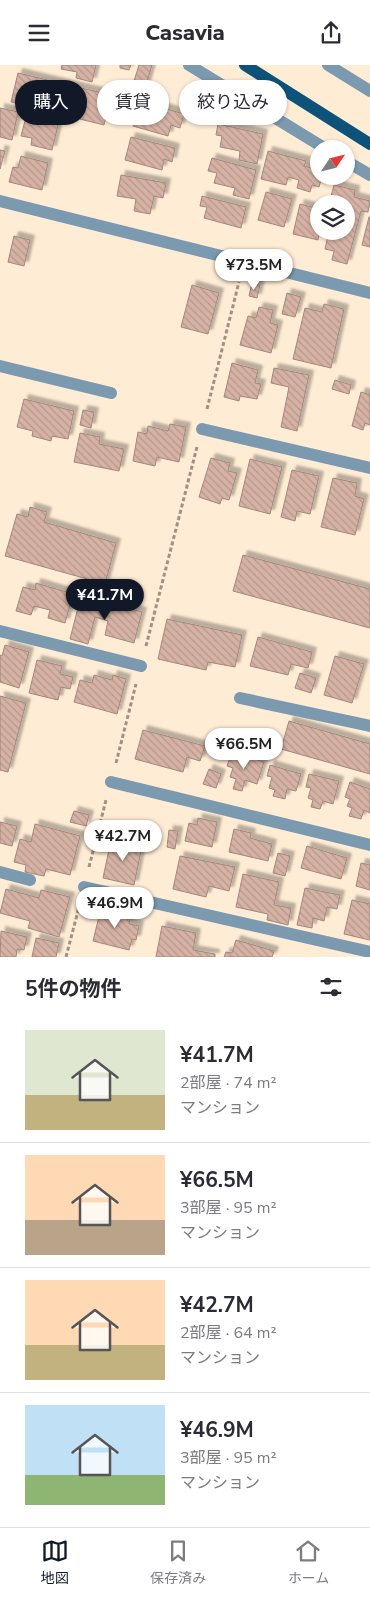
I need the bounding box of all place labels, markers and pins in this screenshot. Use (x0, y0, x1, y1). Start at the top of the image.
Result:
pin: ¥73.5M (213, 249, 295, 291)
pin: ¥41.7M (64, 579, 146, 621)
pin: ¥66.5M (203, 727, 285, 770)
pin: ¥42.7M (82, 819, 164, 862)
pin: ¥46.9M (74, 887, 156, 929)

